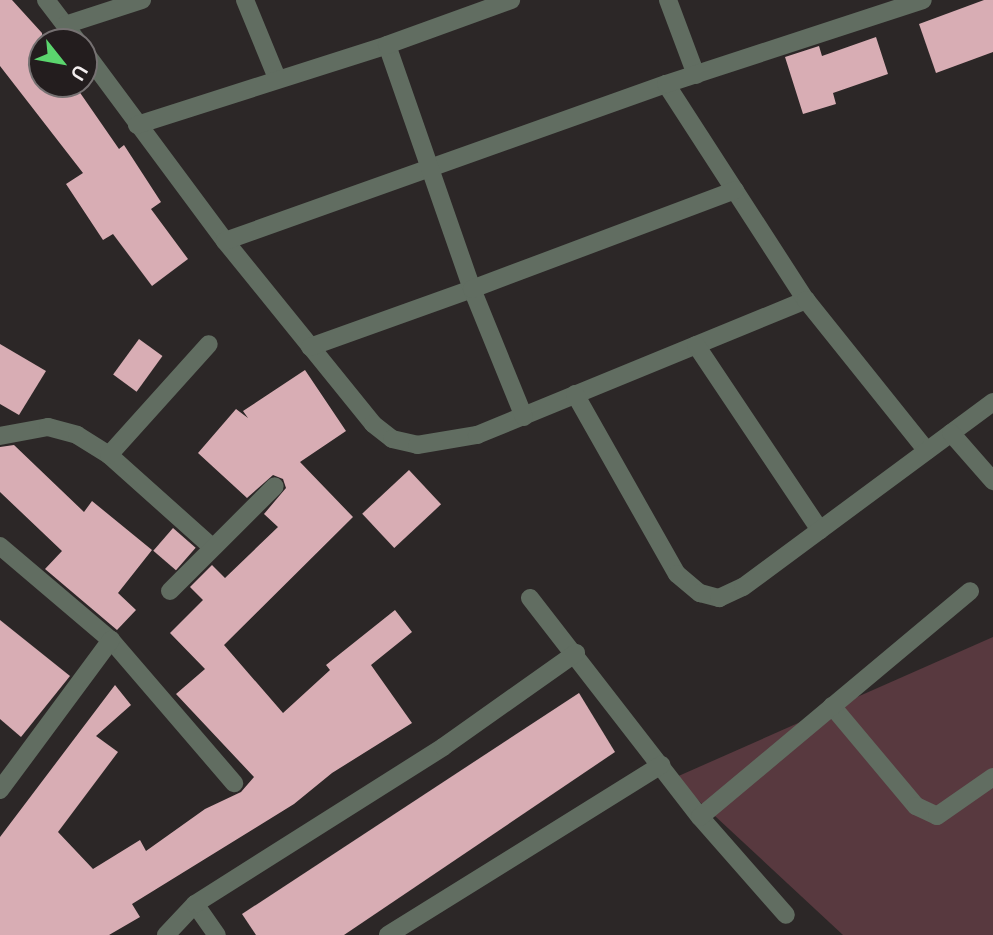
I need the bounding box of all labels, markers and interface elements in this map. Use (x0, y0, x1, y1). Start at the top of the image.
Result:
north arrow (28, 28, 98, 98)
text: U (66, 61, 93, 85)

